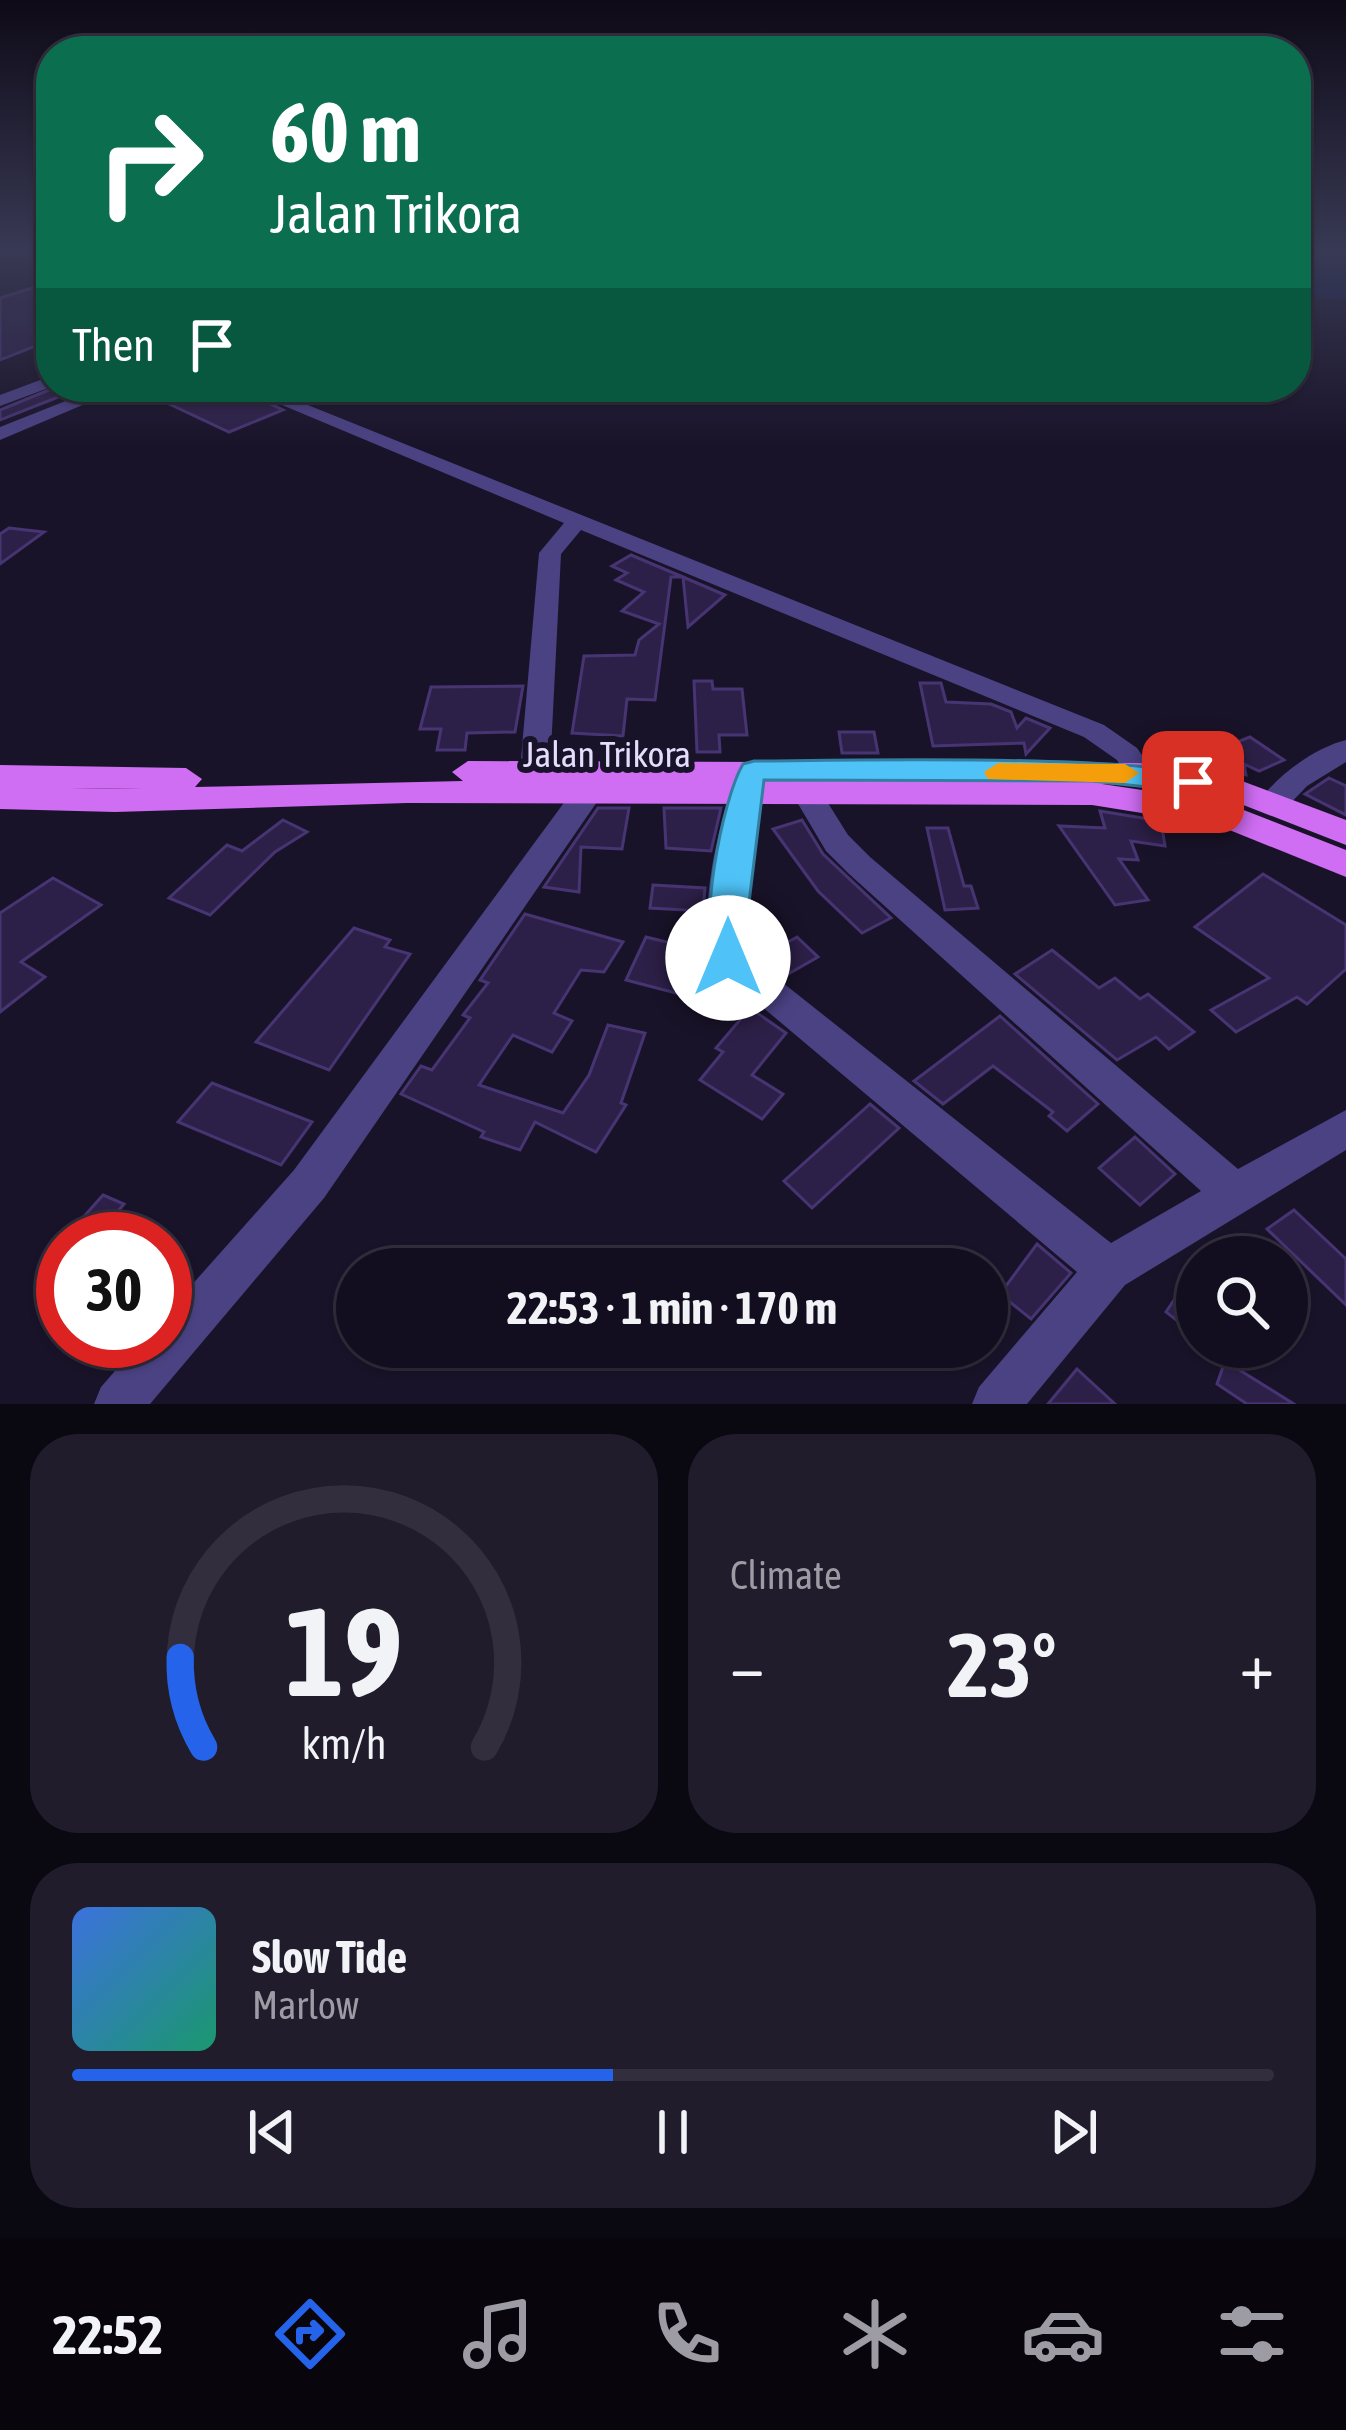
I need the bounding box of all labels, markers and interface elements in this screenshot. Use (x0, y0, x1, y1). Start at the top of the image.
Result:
icon: right (72, 84, 228, 240)
text: 60 m (270, 84, 421, 180)
text: Jalan Trikora (270, 183, 522, 244)
icon: arrive (179, 312, 245, 378)
text: Then (72, 319, 155, 371)
pin (1142, 731, 1244, 833)
street label: Jalan Trikora (523, 733, 691, 775)
icon: arrive (1160, 749, 1226, 815)
position arrow (665, 895, 791, 1021)
speed limit sign: 30 (36, 1212, 192, 1368)
map controls (1176, 1236, 1308, 1368)
button: search (1176, 1236, 1308, 1368)
text: 22:53 · 1 min · 170 m (507, 1282, 837, 1334)
text: Climate (730, 1553, 842, 1597)
text: 19 (285, 1579, 403, 1722)
text: 23° (947, 1613, 1057, 1716)
text: − (730, 1627, 764, 1703)
text: + (1240, 1627, 1274, 1703)
text: km/h (301, 1718, 387, 1767)
text: Slow Tide (252, 1931, 407, 1983)
text: Marlow (252, 1983, 359, 2027)
icon: previous (239, 2099, 305, 2165)
icon: pause (640, 2099, 706, 2165)
icon: next (1041, 2099, 1107, 2165)
icon: directions (268, 2292, 352, 2376)
icon: music (456, 2292, 540, 2376)
icon: phone (645, 2292, 729, 2376)
icon: climate (833, 2292, 917, 2376)
icon: car (1021, 2292, 1105, 2376)
icon: filters (1210, 2292, 1294, 2376)
text: 22:52 (52, 2304, 163, 2365)

